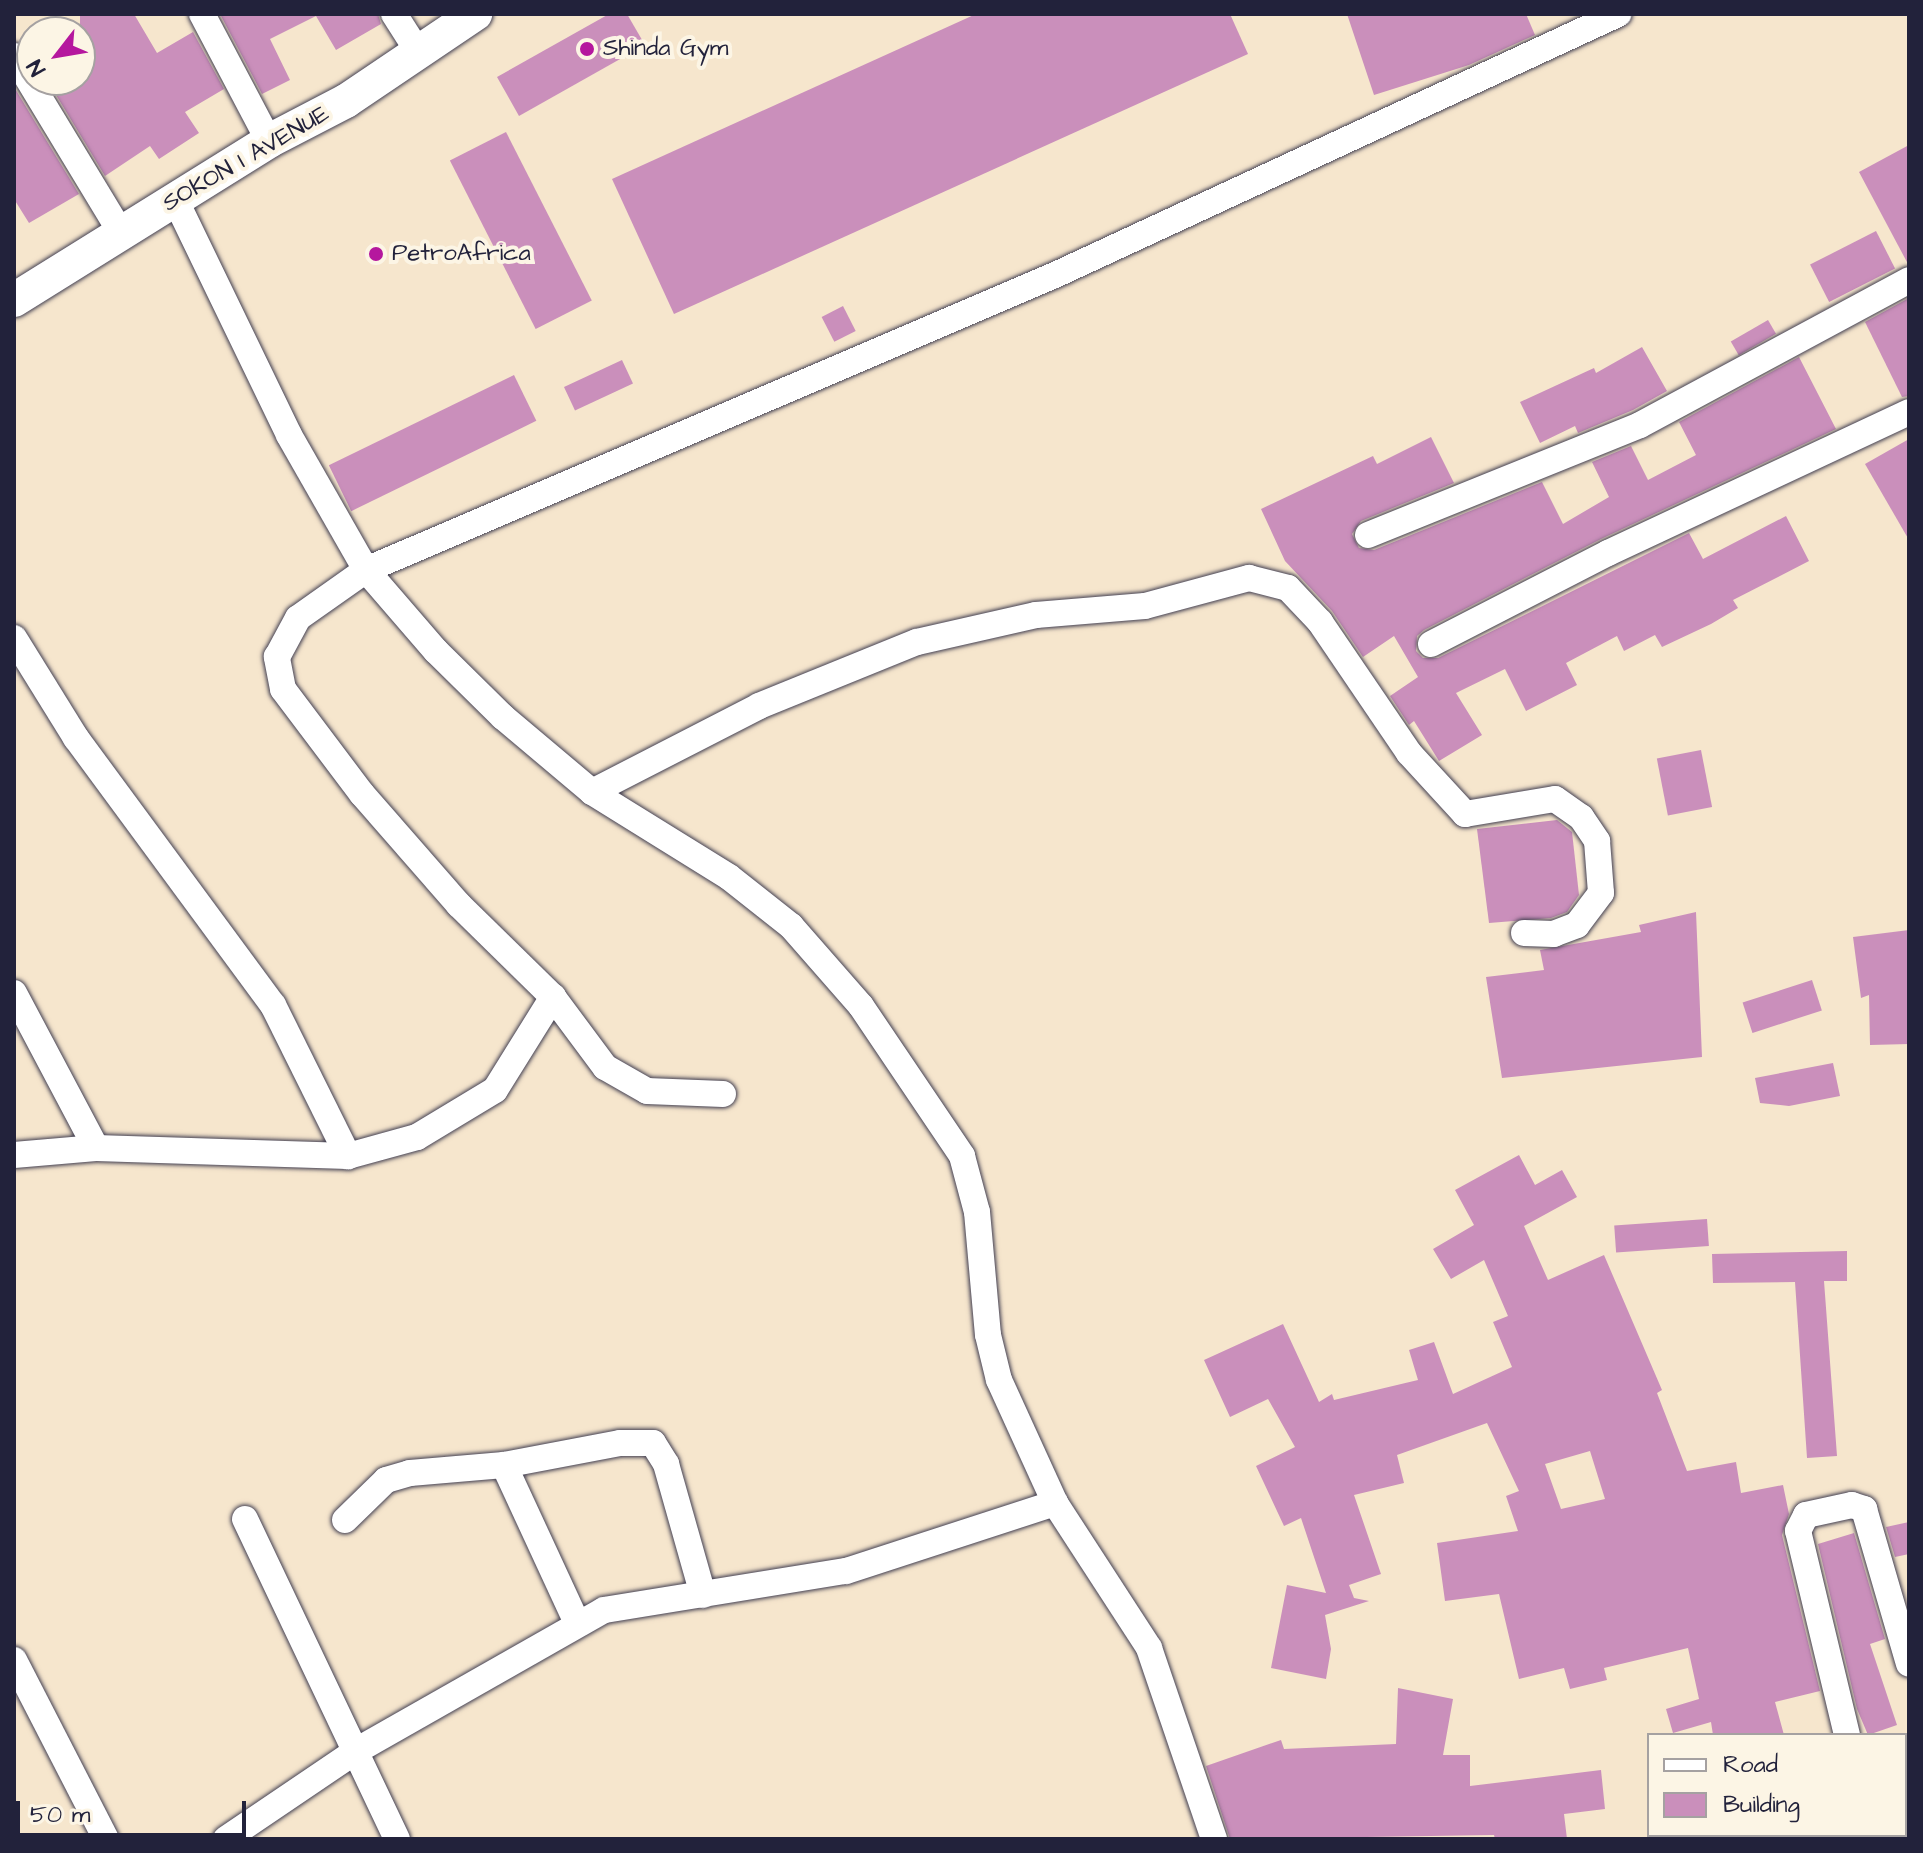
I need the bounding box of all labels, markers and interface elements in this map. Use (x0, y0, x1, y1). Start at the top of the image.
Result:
north arrow (16, 16, 96, 96)
place label: Shinda Gym (603, 35, 729, 63)
marker: Shinda Gym (578, 40, 596, 58)
text: N (20, 54, 54, 81)
street label: SOKON I AVENUE (158, 100, 334, 218)
place label: PetroAfrica (392, 240, 531, 268)
marker: PetroAfrica (367, 245, 385, 263)
legend (1647, 1733, 1907, 1837)
text: Road (1723, 1748, 1778, 1782)
scale bar (20, 1785, 250, 1835)
text: Building (1723, 1788, 1800, 1822)
text: 50 m (30, 1798, 90, 1832)

